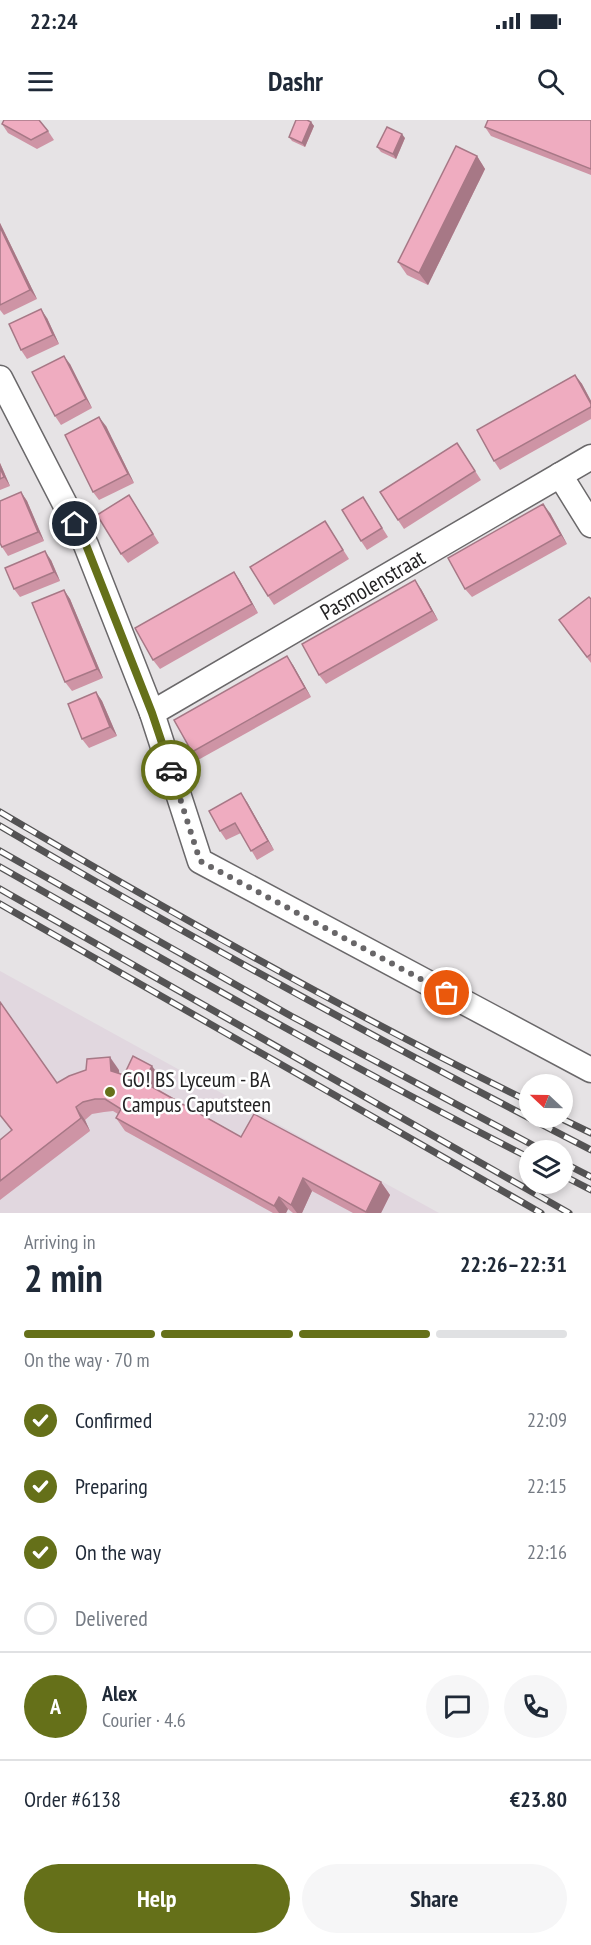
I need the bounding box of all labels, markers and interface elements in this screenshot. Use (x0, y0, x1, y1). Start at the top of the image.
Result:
text: 22:24 (30, 7, 78, 35)
text: Dashr (268, 64, 323, 98)
icon: menu (24, 65, 57, 98)
icon: search (534, 65, 567, 98)
pin (49, 498, 100, 549)
icon: home (58, 507, 91, 540)
street label: Pasmolenstraat (315, 543, 430, 626)
courier (141, 740, 201, 800)
icon: car (155, 754, 188, 787)
pin (421, 967, 472, 1018)
icon: bag (430, 976, 463, 1009)
place label: GO! BS Lyceum - BA Campus Caputsteen (122, 1065, 271, 1118)
north arrow (519, 1074, 573, 1128)
map controls (519, 1074, 573, 1194)
marker: GO! BS Lyceum - BA Campus Caputsteen (103, 1085, 117, 1099)
button: layers (519, 1140, 573, 1194)
text: Arriving in (24, 1229, 96, 1255)
text: 22:26–22:31 (460, 1250, 567, 1278)
text: 2 min (24, 1252, 103, 1303)
text: On the way · 70 m (24, 1347, 150, 1373)
icon: check (24, 1404, 57, 1437)
text: Confirmed (75, 1406, 152, 1434)
text: 22:09 (527, 1407, 567, 1433)
icon: check (24, 1470, 57, 1503)
text: Preparing (75, 1472, 148, 1500)
text: 22:15 (527, 1473, 567, 1499)
icon: check (24, 1536, 57, 1569)
text: On the way (75, 1538, 161, 1566)
text: 22:16 (527, 1539, 567, 1565)
text: Delivered (75, 1604, 148, 1632)
button: chat (426, 1675, 489, 1738)
button: phone (504, 1675, 567, 1738)
text: Alex (102, 1679, 137, 1707)
text: A (50, 1692, 61, 1720)
text: Courier · 4.6 (102, 1707, 186, 1733)
text: Order #6138 (24, 1785, 121, 1813)
text: €23.80 (510, 1785, 567, 1813)
button: Help (24, 1864, 290, 1933)
button: Share (302, 1864, 567, 1933)

